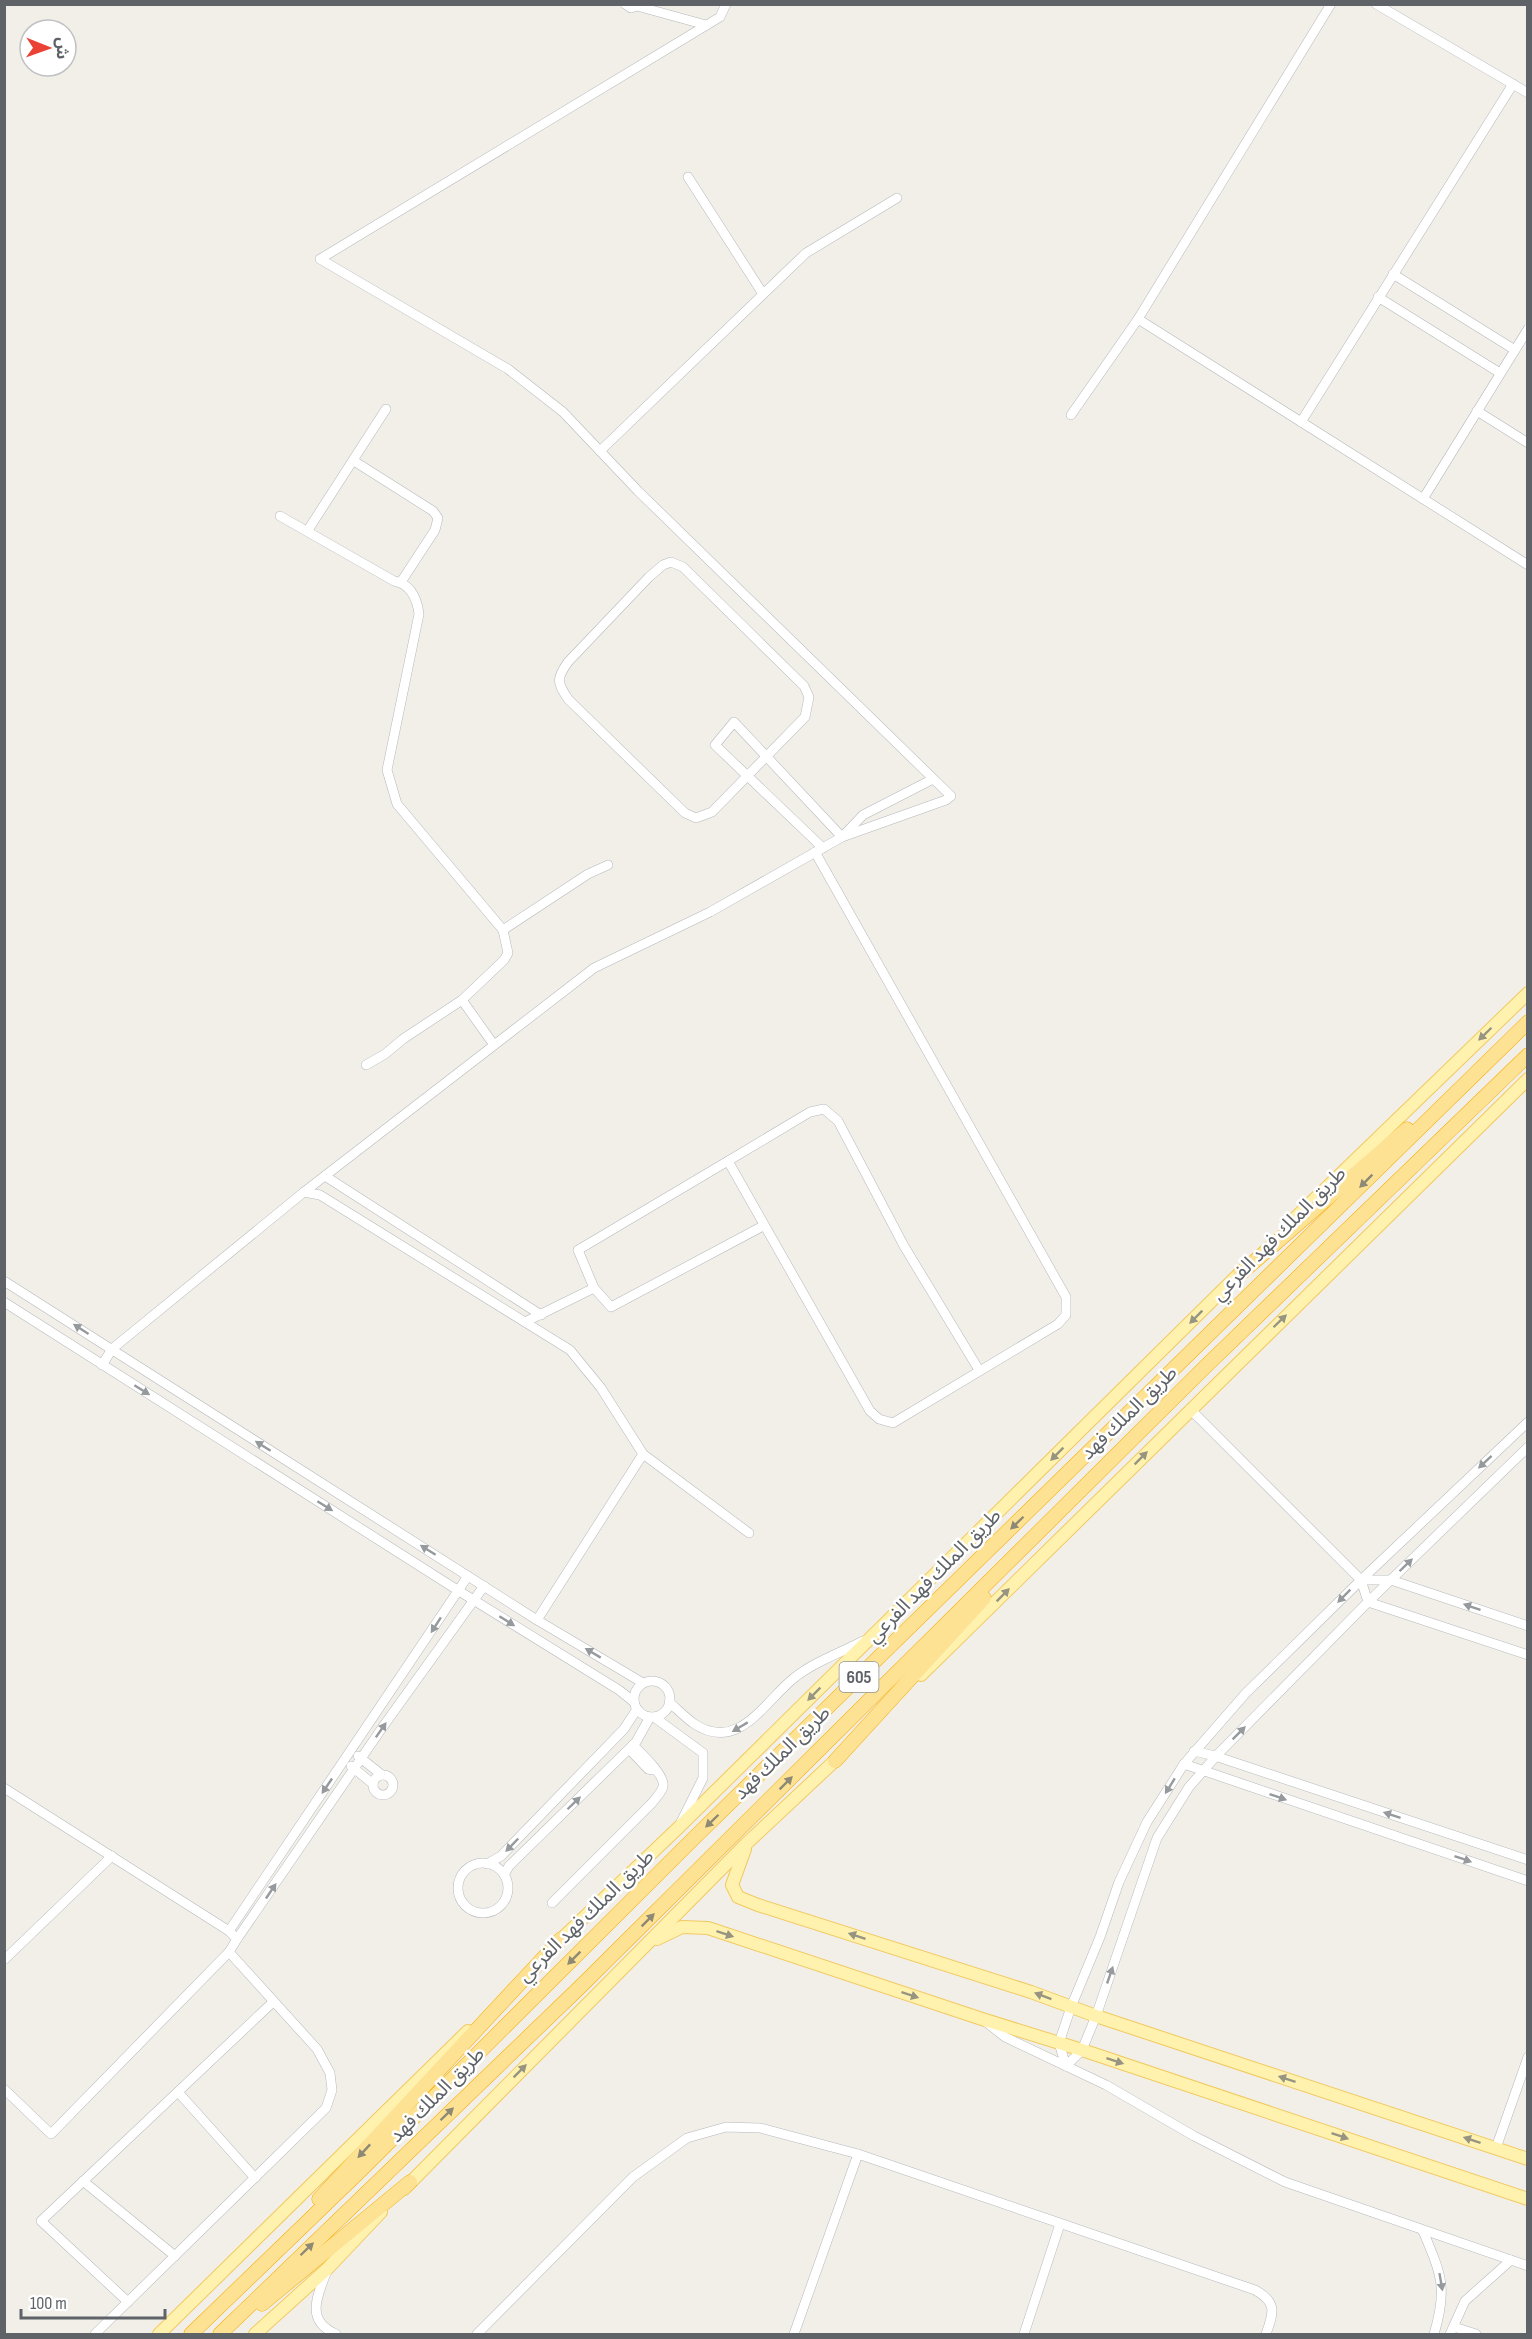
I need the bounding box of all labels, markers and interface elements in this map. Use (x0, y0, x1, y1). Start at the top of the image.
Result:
north arrow (18, 18, 78, 78)
text: ش (52, 37, 71, 59)
one-way arrow (1479, 1026, 1493, 1040)
street label: طريق الملك فهد الفرعي (1207, 1162, 1353, 1308)
one-way arrow (1360, 1173, 1374, 1187)
one-way arrow (1189, 1310, 1203, 1324)
one-way arrow (1273, 1314, 1288, 1328)
one-way arrow (73, 1324, 89, 1335)
street label: طريق الملك فهد (1076, 1361, 1182, 1465)
one-way arrow (134, 1385, 150, 1396)
one-way arrow (255, 1440, 271, 1451)
one-way arrow (1050, 1447, 1065, 1461)
one-way arrow (1134, 1451, 1148, 1465)
one-way arrow (1478, 1455, 1493, 1469)
one-way arrow (317, 1500, 333, 1511)
street label: طريق الملك فهد الفرعي (862, 1504, 1008, 1650)
one-way arrow (1010, 1516, 1025, 1529)
one-way arrow (420, 1545, 436, 1556)
one-way arrow (1399, 1558, 1414, 1572)
one-way arrow (995, 1588, 1010, 1602)
one-way arrow (1337, 1589, 1351, 1603)
one-way arrow (1463, 1602, 1481, 1611)
one-way arrow (499, 1615, 515, 1626)
one-way arrow (431, 1617, 442, 1633)
one-way arrow (585, 1648, 601, 1659)
road number: 605 (840, 1662, 878, 1692)
one-way arrow (807, 1687, 821, 1701)
street label: طريق الملك فهد (729, 1701, 835, 1805)
one-way arrow (731, 1721, 748, 1732)
one-way arrow (375, 1723, 387, 1739)
one-way arrow (1231, 1726, 1245, 1740)
one-way arrow (779, 1775, 793, 1790)
one-way arrow (321, 1778, 333, 1794)
one-way arrow (1164, 1778, 1175, 1794)
one-way arrow (1269, 1793, 1287, 1802)
one-way arrow (567, 1797, 581, 1811)
one-way arrow (1383, 1810, 1401, 1819)
one-way arrow (706, 1813, 720, 1827)
one-way arrow (506, 1837, 520, 1851)
street label: طريق الملك فهد الفرعي (513, 1845, 661, 1989)
one-way arrow (1454, 1855, 1472, 1865)
one-way arrow (265, 1883, 276, 1900)
one-way arrow (640, 1913, 655, 1927)
one-way arrow (716, 1930, 734, 1939)
one-way arrow (848, 1931, 866, 1940)
one-way arrow (567, 1951, 581, 1965)
one-way arrow (1105, 1966, 1115, 1984)
one-way arrow (901, 1991, 919, 2001)
one-way arrow (1033, 1991, 1051, 2001)
street label: طريق الملك فهد (384, 2042, 490, 2148)
one-way arrow (1106, 2056, 1124, 2066)
one-way arrow (512, 2064, 526, 2078)
one-way arrow (1278, 2074, 1296, 2084)
one-way arrow (440, 2108, 454, 2122)
one-way arrow (1331, 2131, 1349, 2141)
one-way arrow (1463, 2135, 1481, 2145)
one-way arrow (358, 2143, 371, 2158)
one-way arrow (299, 2243, 313, 2257)
one-way arrow (1437, 2272, 1446, 2291)
scale bar (21, 2282, 165, 2320)
text: 100 m (30, 2293, 67, 2314)

